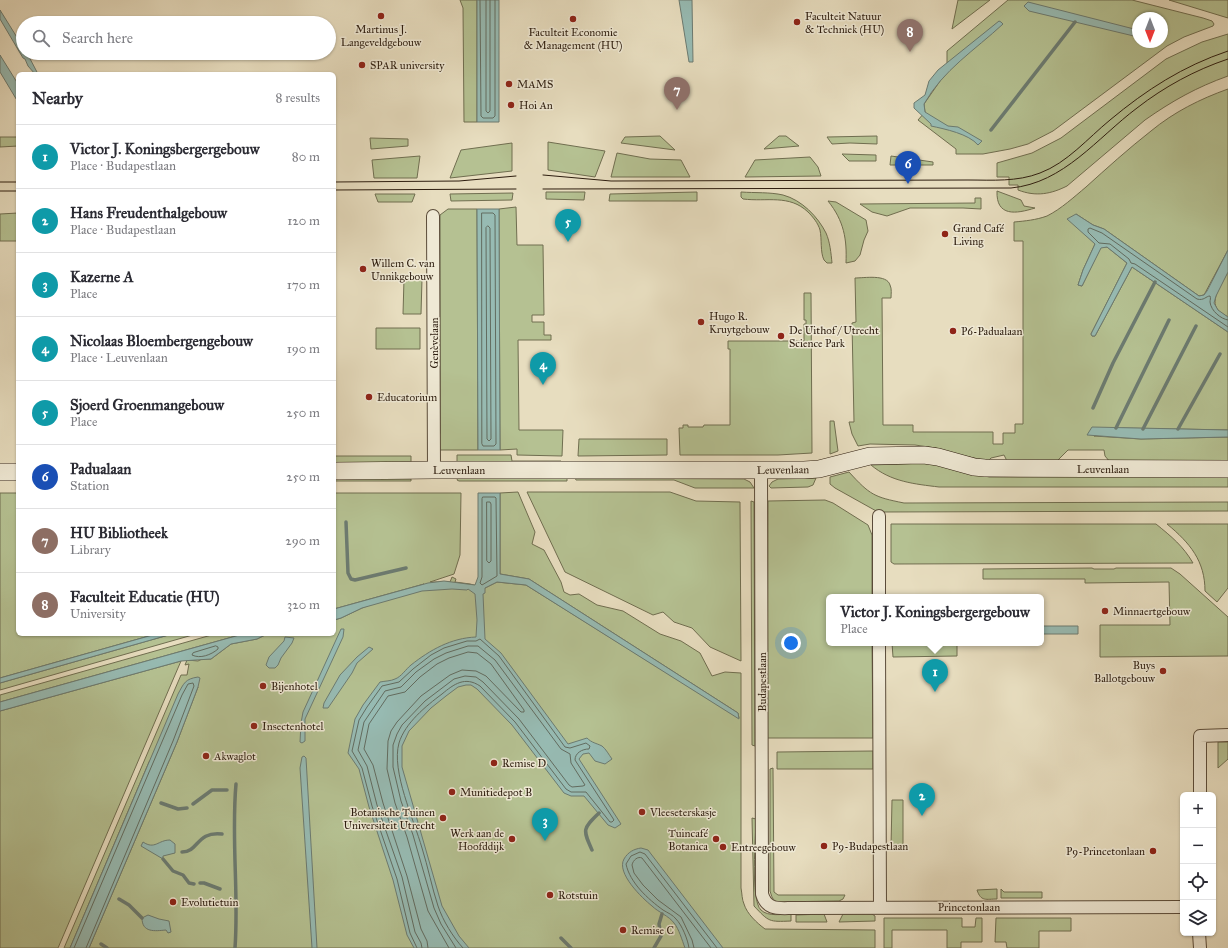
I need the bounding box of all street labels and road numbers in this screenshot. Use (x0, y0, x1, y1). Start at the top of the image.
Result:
street label: Genèvelaan (428, 317, 441, 369)
street label: Leuvenlaan (757, 463, 809, 477)
street label: Leuvenlaan (1077, 463, 1129, 476)
street label: Leuvenlaan (433, 464, 485, 477)
street label: Budapestlaan (756, 652, 769, 712)
street label: Princetonlaan (938, 901, 1000, 914)

